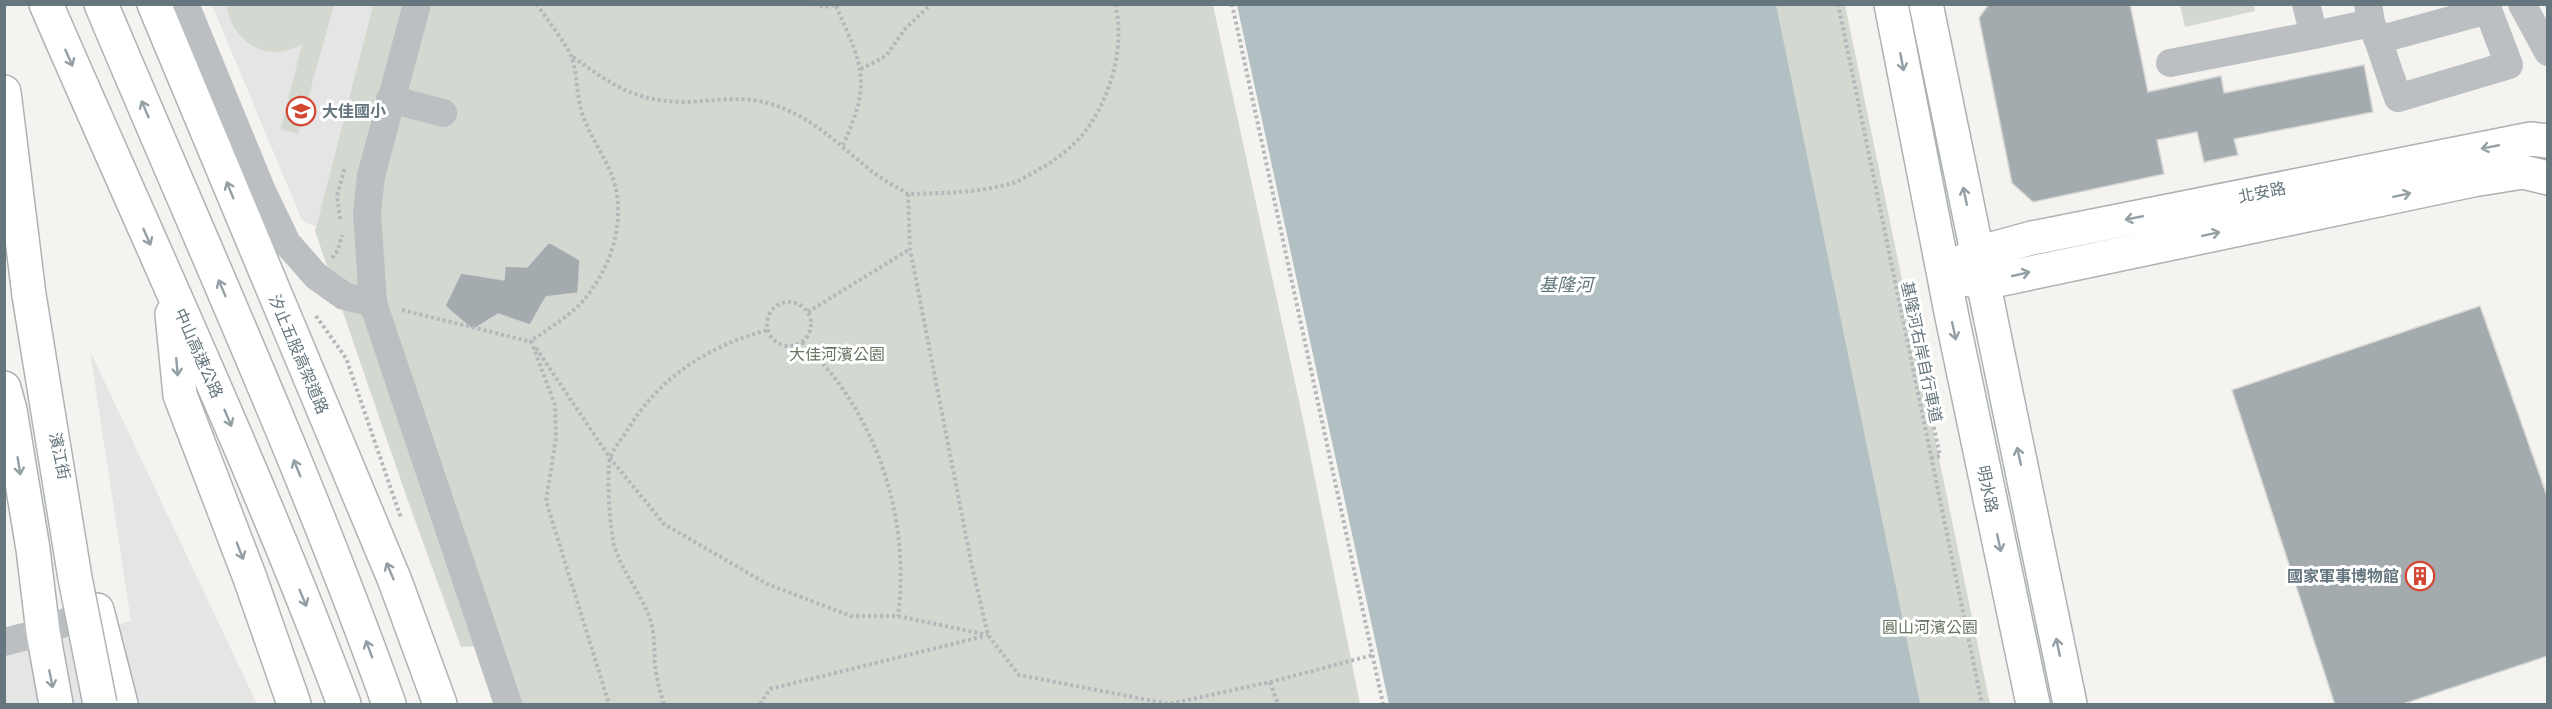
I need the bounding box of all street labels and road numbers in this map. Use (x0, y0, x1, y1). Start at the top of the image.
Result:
street label: 北安路 (2236, 177, 2288, 207)
street label: 基隆河右岸自行車道 (1896, 279, 1948, 425)
street label: 汐止五股高架道路 (264, 291, 334, 417)
street label: 中山高速公路 (169, 305, 229, 401)
street label: 濱江街 (44, 430, 76, 482)
street label: 明水路 (1972, 463, 2004, 515)

